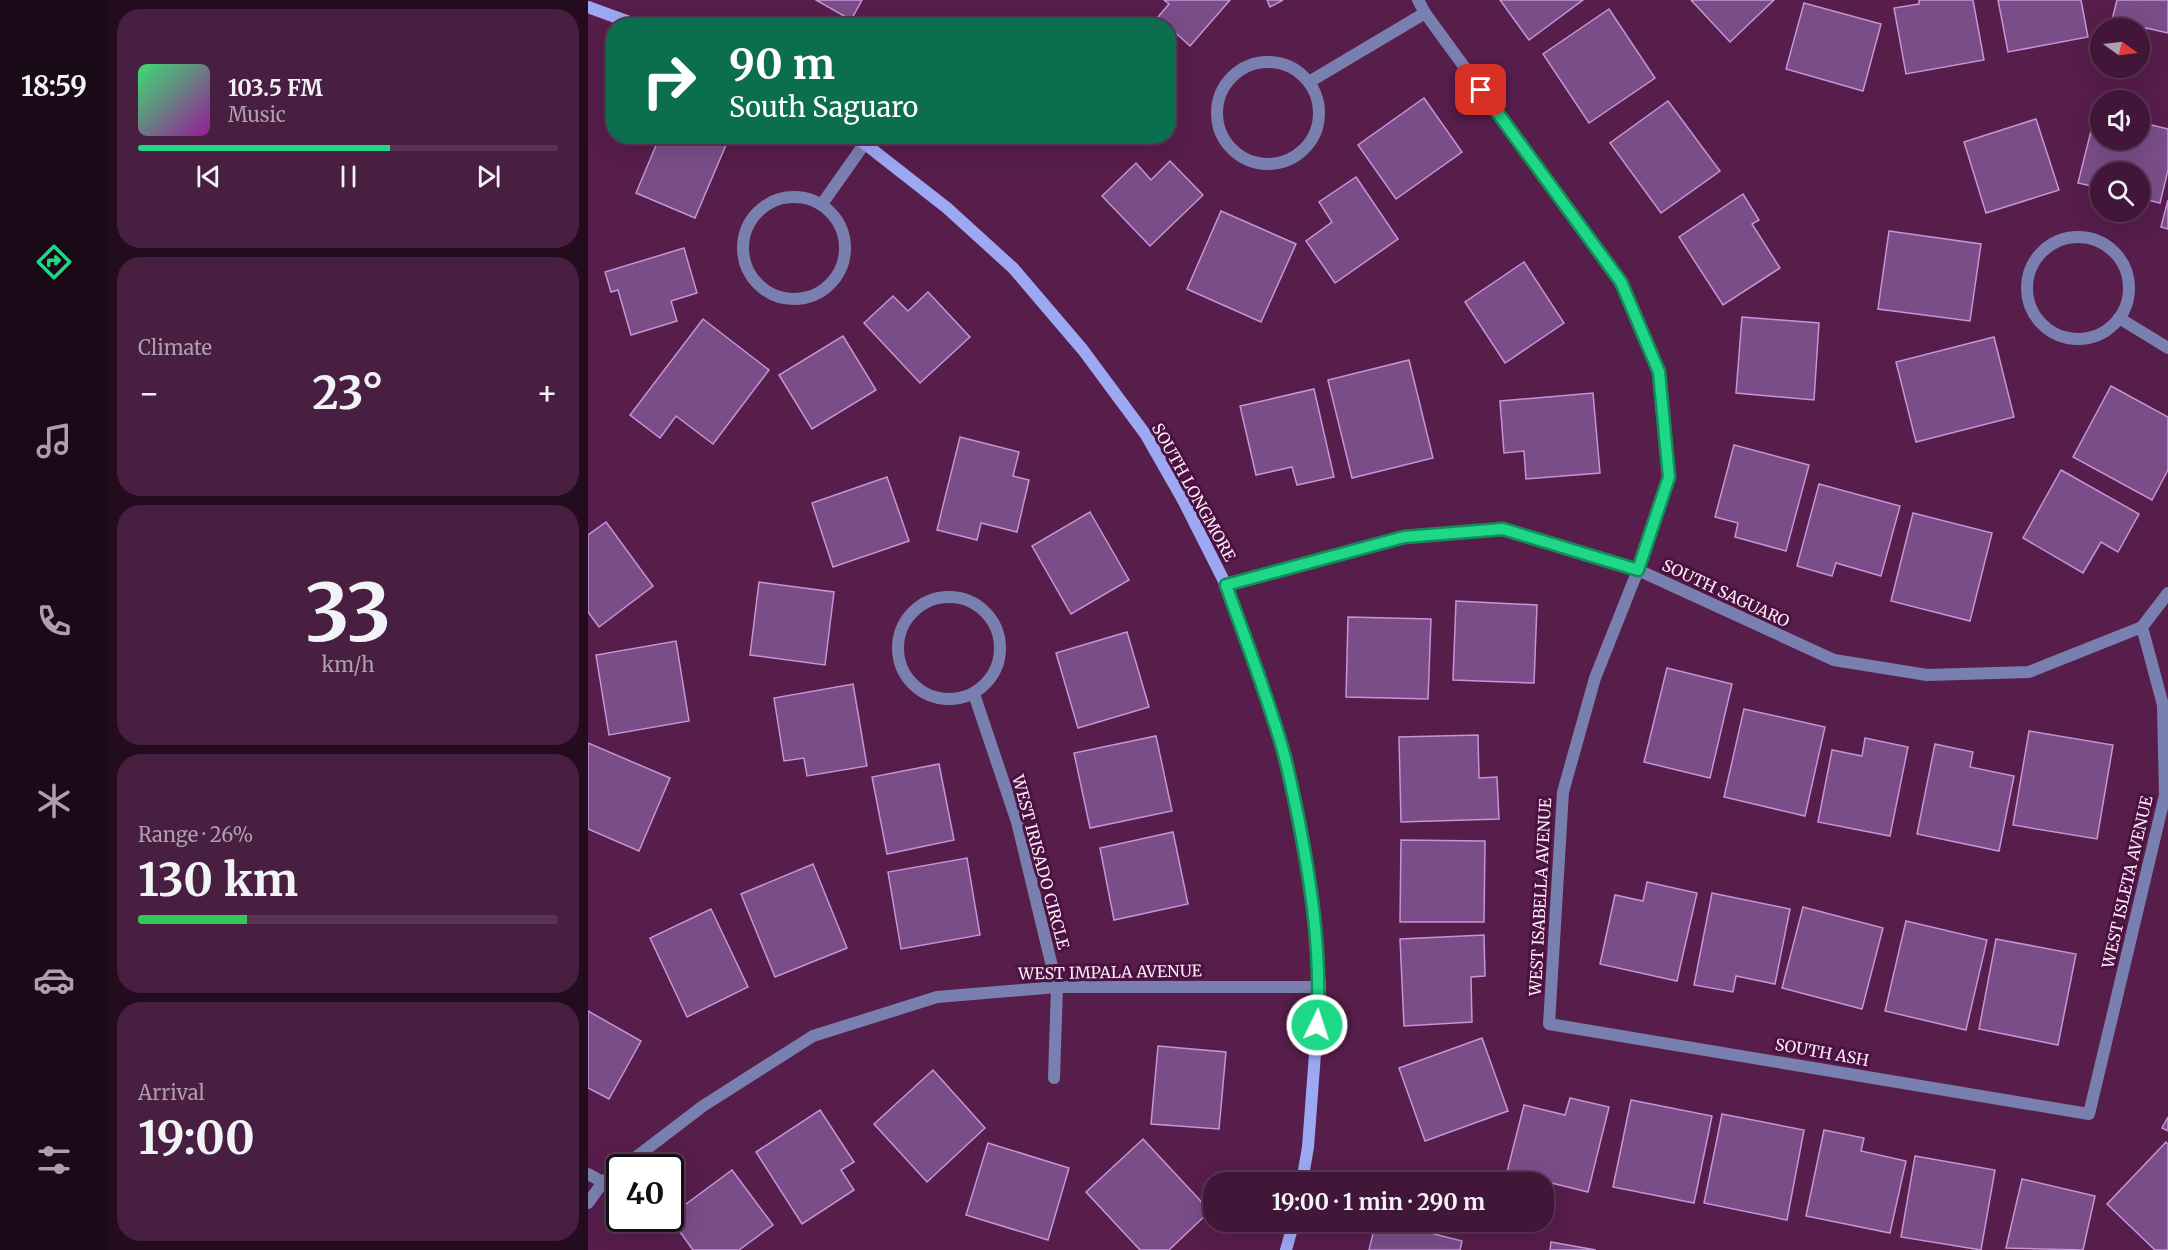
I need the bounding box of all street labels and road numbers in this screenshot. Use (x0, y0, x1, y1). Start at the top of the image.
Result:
street label: SOUTH LONGMORE (1148, 420, 1241, 565)
street label: SOUTH SAGUARO (1659, 555, 1793, 631)
street label: WEST IRISADO CIRCLE (1008, 772, 1074, 952)
street label: WEST ISLETA AVENUE (2097, 793, 2157, 971)
street label: WEST ISABELLA AVENUE (1525, 797, 1555, 998)
street label: WEST IMPALA AVENUE (1017, 960, 1203, 984)
street label: SOUTH ASH (1774, 1034, 1870, 1070)

